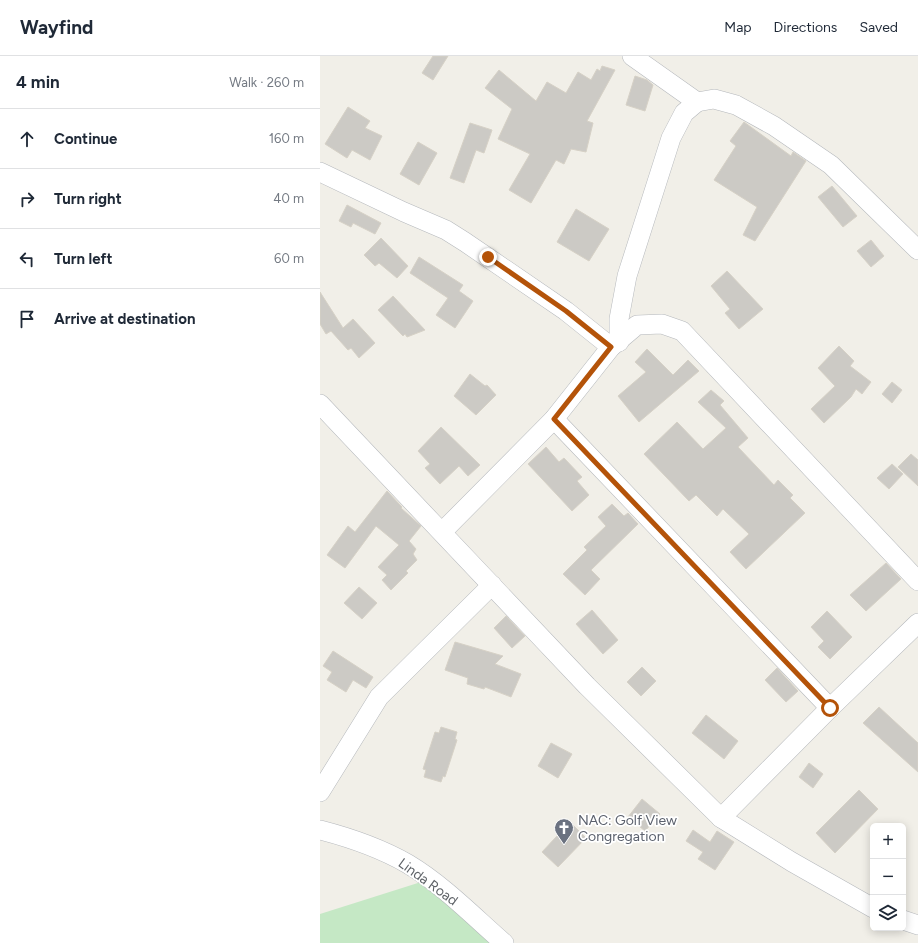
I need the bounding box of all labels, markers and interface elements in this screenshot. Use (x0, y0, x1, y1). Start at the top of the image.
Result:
text: Wayfind (20, 16, 93, 39)
text: Map (724, 19, 752, 36)
text: Directions (774, 19, 837, 36)
text: Saved (859, 19, 898, 36)
text: 4 min (16, 72, 60, 92)
text: Walk · 260 m (229, 75, 304, 90)
icon: ahead (16, 128, 38, 150)
text: Continue (54, 130, 117, 148)
text: 160 m (269, 131, 304, 146)
icon: right (16, 188, 38, 210)
text: Turn right (54, 190, 122, 208)
text: 40 m (273, 191, 304, 206)
icon: left (16, 248, 38, 270)
route end (479, 248, 497, 266)
text: Turn left (54, 250, 112, 268)
text: 60 m (274, 251, 304, 266)
icon: arrive (16, 308, 38, 330)
text: Arrive at destination (54, 310, 195, 328)
route start (821, 699, 839, 717)
place label: NAC: Golf View Congregation (578, 812, 677, 845)
church icon: NAC: Golf View Congregation (553, 817, 575, 845)
map controls (870, 823, 906, 931)
button: + (870, 823, 906, 859)
street label: Linda Road (395, 855, 461, 909)
button: − (870, 859, 906, 895)
button: layers (870, 895, 906, 931)

